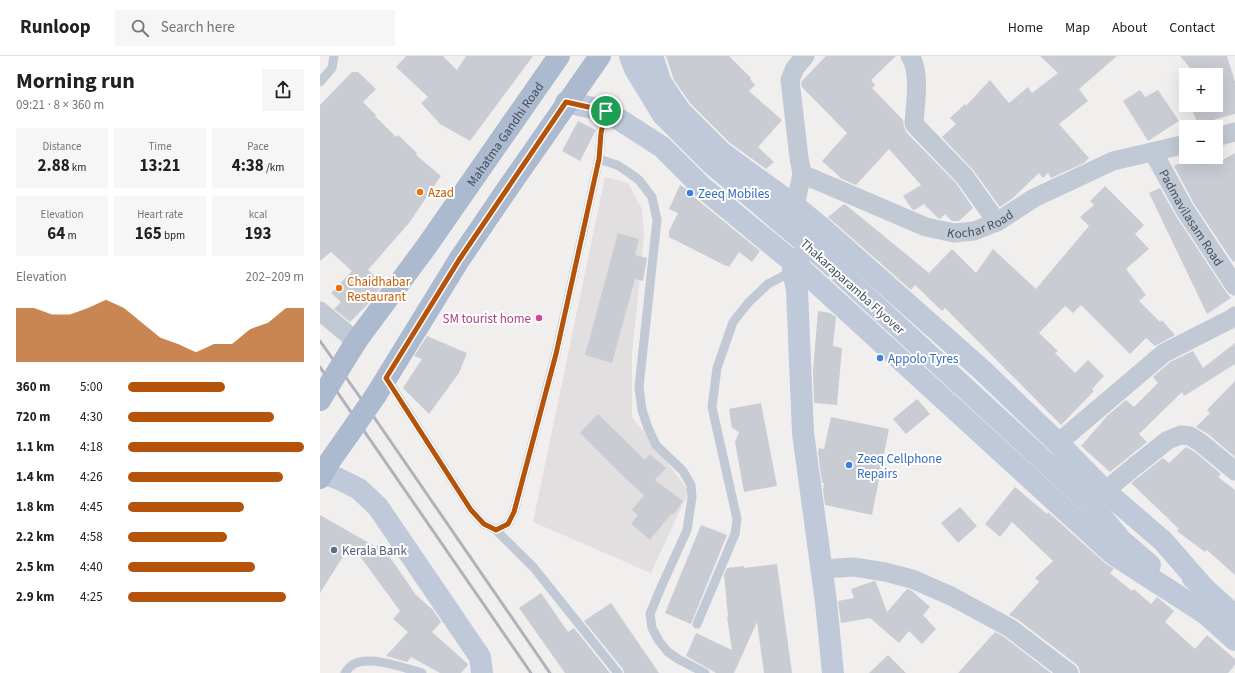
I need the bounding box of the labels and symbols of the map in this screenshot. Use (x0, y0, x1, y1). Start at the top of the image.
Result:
street label: Mahatma Gandhi Road (463, 79, 548, 190)
pin (589, 94, 623, 128)
street label: Padmavilasam Road (1154, 166, 1227, 270)
place label: Azad (428, 184, 454, 202)
place label: Zeeq Mobiles (698, 185, 770, 203)
marker: Azad (415, 187, 425, 197)
marker: Zeeq Mobiles (685, 188, 695, 198)
street label: Kochar Road (945, 206, 1017, 243)
street label: Thakaraparamba Flyover (796, 235, 909, 339)
place label: Chaidhabar Restaurant (347, 273, 411, 306)
marker: Chaidhabar Restaurant (334, 283, 344, 293)
place label: SM tourist home (442, 310, 531, 328)
marker: SM tourist home (534, 313, 544, 323)
place label: Appolo Tyres (888, 350, 959, 368)
marker: Appolo Tyres (875, 353, 885, 363)
place label: Zeeq Cellphone Repairs (857, 450, 942, 483)
marker: Zeeq Cellphone Repairs (844, 460, 854, 470)
place label: Kerala Bank (342, 542, 407, 560)
marker: Kerala Bank (329, 545, 339, 555)

